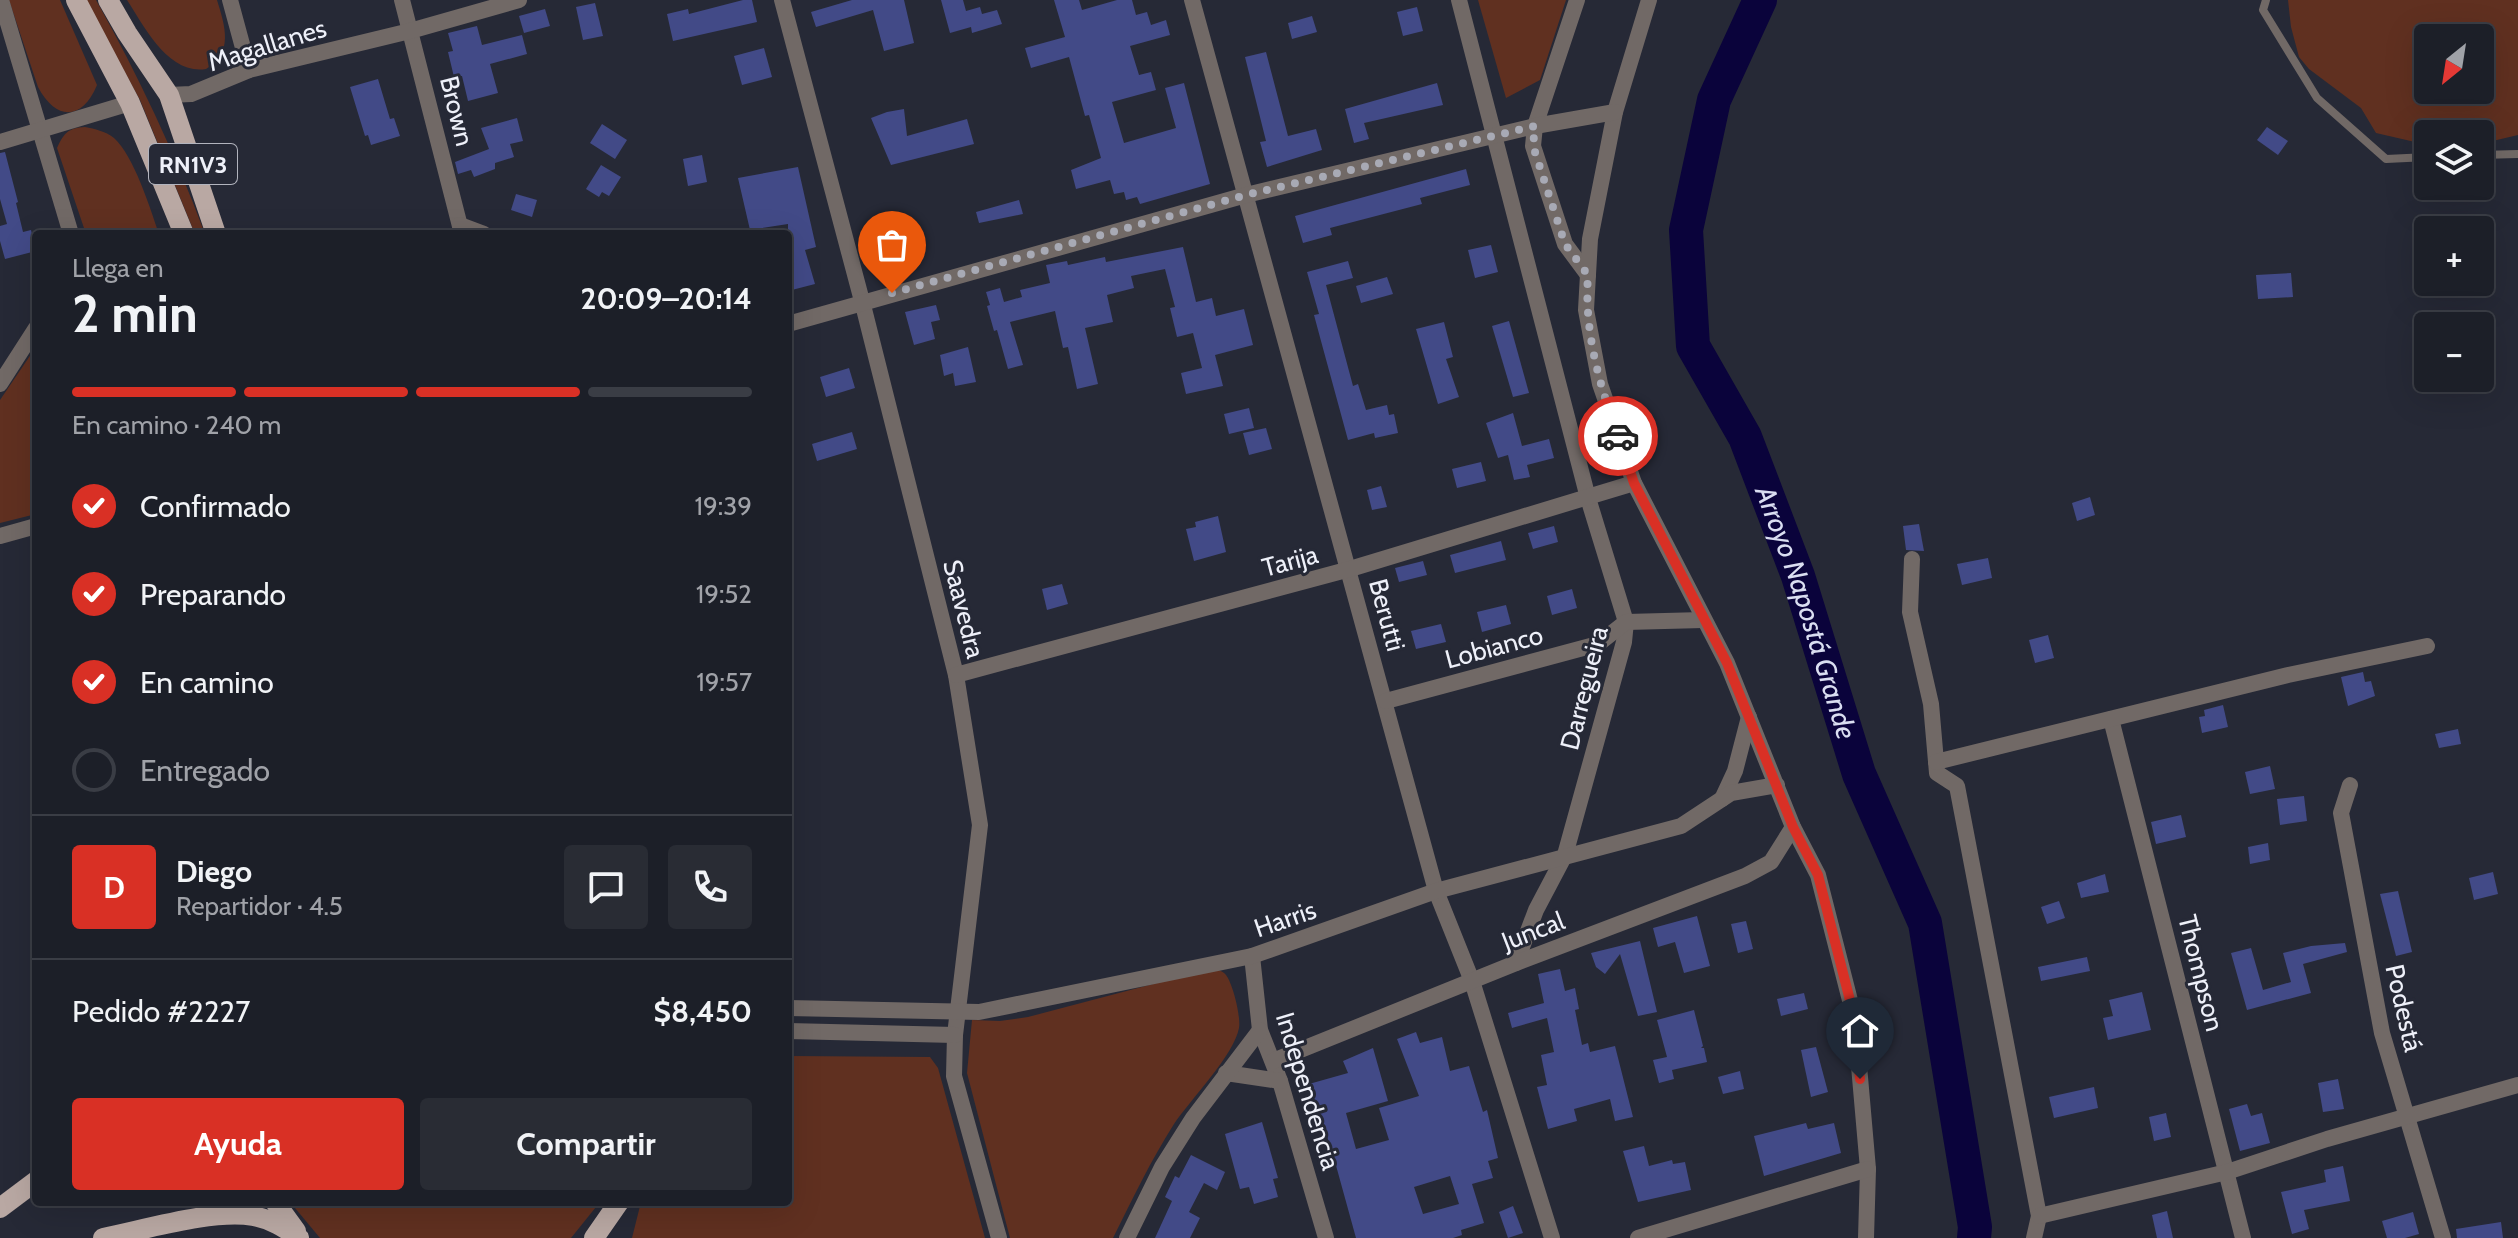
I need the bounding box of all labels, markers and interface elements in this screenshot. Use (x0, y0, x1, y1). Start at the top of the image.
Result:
street label: Magallanes (204, 12, 330, 78)
north arrow (2414, 24, 2494, 104)
map controls (2414, 24, 2494, 392)
street label: Brown (433, 73, 481, 149)
button: layers (2414, 120, 2494, 200)
road number: RN1V3 (149, 144, 237, 184)
pin (858, 211, 926, 293)
button: + (2414, 216, 2494, 296)
icon: bag (870, 223, 914, 267)
text: Llega en (72, 252, 163, 284)
text: 20:09–20:14 (581, 280, 752, 317)
text: 2 min (72, 282, 198, 345)
button: − (2414, 312, 2494, 392)
courier (1578, 396, 1658, 476)
text: En camino · 240 m (72, 409, 281, 441)
icon: car (1596, 414, 1640, 458)
water label: Arroyo Napostá Grande (1747, 479, 1864, 743)
icon: check (72, 484, 116, 528)
text: Confirmado (140, 488, 291, 525)
text: 19:39 (695, 490, 752, 522)
street label: Tarija (1259, 538, 1322, 584)
street label: Saavedra (936, 556, 992, 662)
icon: check (72, 572, 116, 616)
street label: Berutti (1362, 575, 1412, 655)
text: Preparando (140, 576, 286, 613)
text: 19:52 (696, 578, 752, 610)
street label: Lobianco (1442, 619, 1546, 675)
street label: Darregueira (1553, 622, 1615, 753)
icon: check (72, 660, 116, 704)
text: En camino (140, 664, 274, 701)
text: 19:57 (696, 666, 752, 698)
text: Entregado (140, 752, 270, 789)
button: chat (564, 845, 648, 929)
button: phone (668, 845, 752, 929)
text: Diego (176, 853, 252, 890)
text: D (103, 869, 125, 906)
text: Repartidor · 4.5 (176, 890, 343, 922)
street label: Harris (1250, 893, 1320, 944)
street label: Juncal (1496, 904, 1569, 958)
street label: Thompson (2171, 911, 2231, 1035)
street label: Podestá (2378, 961, 2430, 1055)
text: Pedido #2227 (72, 993, 250, 1030)
text: $8,450 (654, 993, 752, 1030)
pin (1826, 997, 1894, 1079)
street label: Independencia (1269, 1008, 1347, 1174)
icon: home (1838, 1009, 1882, 1053)
button: Ayuda (72, 1098, 404, 1190)
button: Compartir (420, 1098, 752, 1190)

